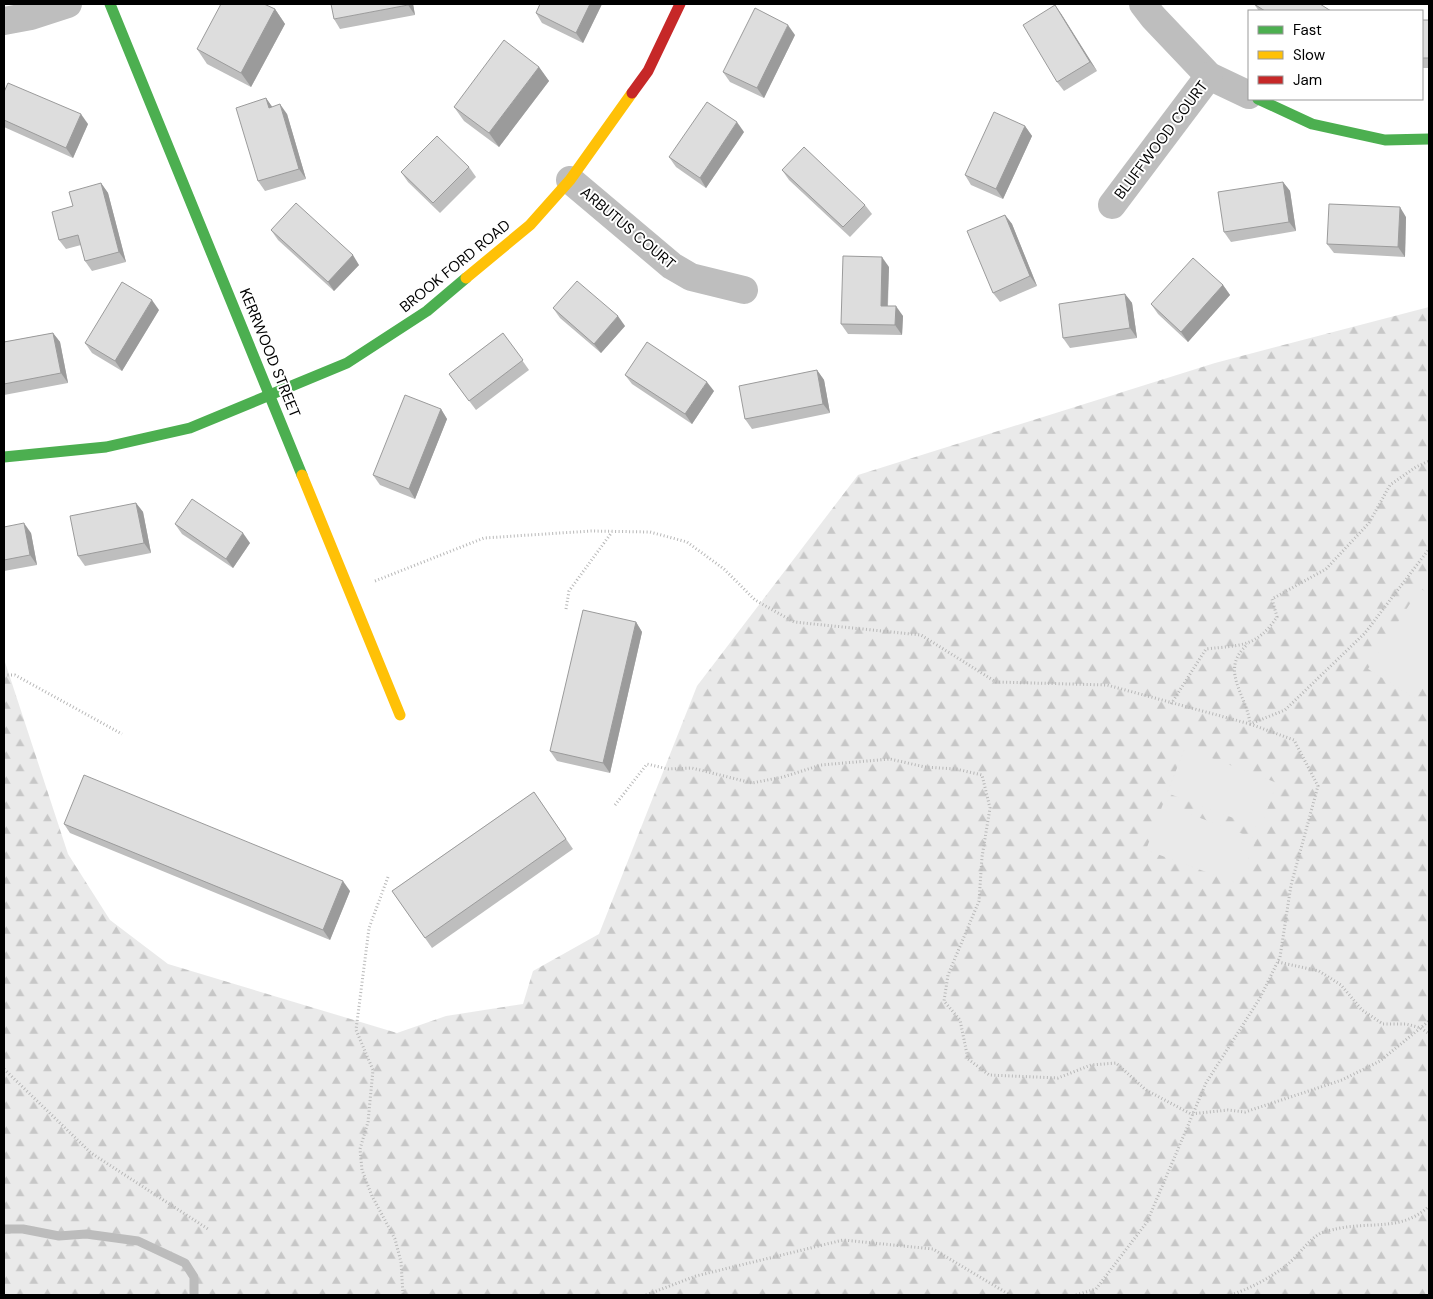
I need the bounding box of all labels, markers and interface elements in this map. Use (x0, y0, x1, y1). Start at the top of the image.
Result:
legend (1248, 10, 1423, 100)
text: Fast (1293, 20, 1322, 40)
text: Slow (1293, 45, 1326, 65)
text: Jam (1293, 70, 1322, 90)
street label: BLUFFWOOD COURT (1110, 77, 1212, 203)
street label: ARBUTUS COURT (576, 182, 680, 274)
street label: BROOK FORD ROAD (396, 215, 514, 317)
street label: KERRWOOD STREET (235, 285, 305, 421)

